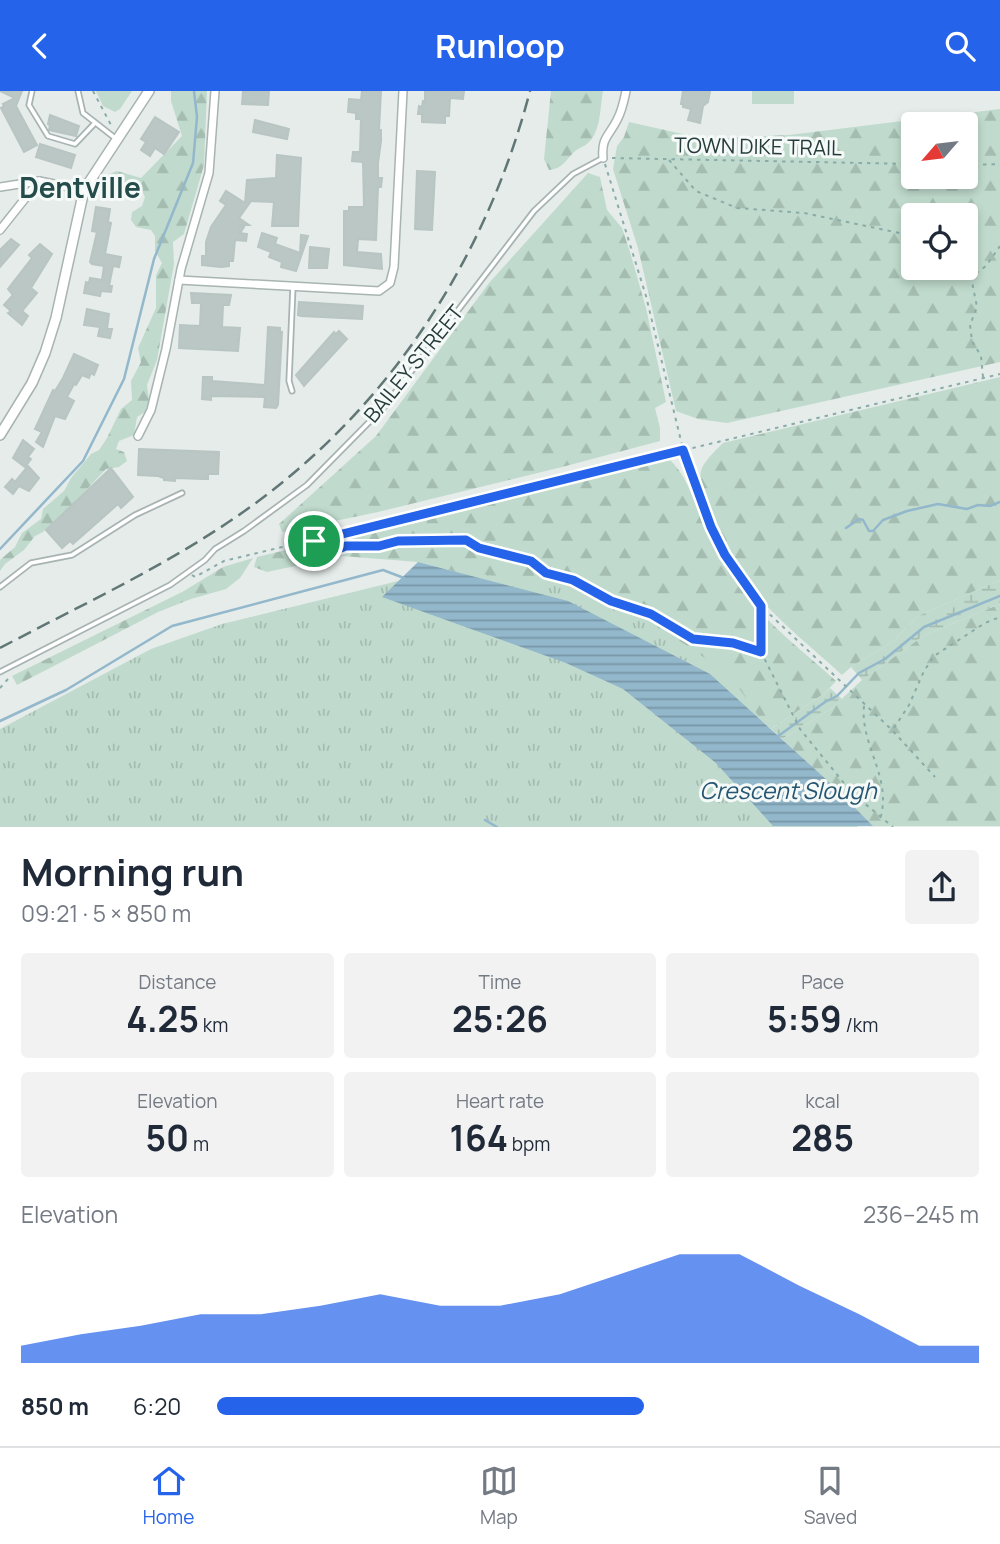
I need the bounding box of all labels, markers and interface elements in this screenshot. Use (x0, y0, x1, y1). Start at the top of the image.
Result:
text: Runloop (435, 24, 565, 68)
icon: back (21, 27, 59, 65)
icon: search (941, 27, 979, 65)
north arrow (901, 112, 978, 189)
map controls (901, 112, 978, 280)
street label: TOWN DIKE TRAIL (674, 131, 842, 161)
district label: Dentville (19, 168, 141, 206)
button: locate (901, 203, 978, 280)
street label: BAILEY STREET (357, 298, 470, 428)
pin (284, 511, 344, 571)
icon: arrive (295, 522, 333, 560)
water label: Crescent Slough (699, 774, 878, 806)
text: Morning run (21, 845, 244, 897)
button: share (905, 850, 979, 924)
text: 09:21 · 5 × 850 m (21, 897, 191, 929)
text: Distance (138, 969, 216, 995)
text: Time (479, 969, 521, 995)
text: Pace (801, 969, 844, 995)
text: 4.25 (126, 995, 199, 1043)
text: 25:26 (452, 995, 548, 1043)
text: 5:59 (767, 995, 842, 1043)
text: km (199, 1012, 228, 1038)
text: /km (842, 1012, 878, 1038)
text: Elevation (137, 1088, 217, 1114)
text: Heart rate (456, 1088, 544, 1114)
text: kcal (805, 1088, 840, 1114)
text: 50 (146, 1114, 189, 1162)
text: 164 (450, 1114, 508, 1162)
text: 285 (791, 1114, 854, 1162)
text: m (189, 1131, 209, 1157)
text: bpm (508, 1131, 550, 1157)
text: Elevation (21, 1198, 118, 1230)
text: 236–245 m (863, 1198, 979, 1230)
text: 850 m (21, 1390, 89, 1422)
text: 6:20 (133, 1390, 181, 1422)
tab: Home (143, 1462, 194, 1530)
tab: Map (480, 1462, 518, 1530)
tab: Saved (804, 1462, 857, 1530)

